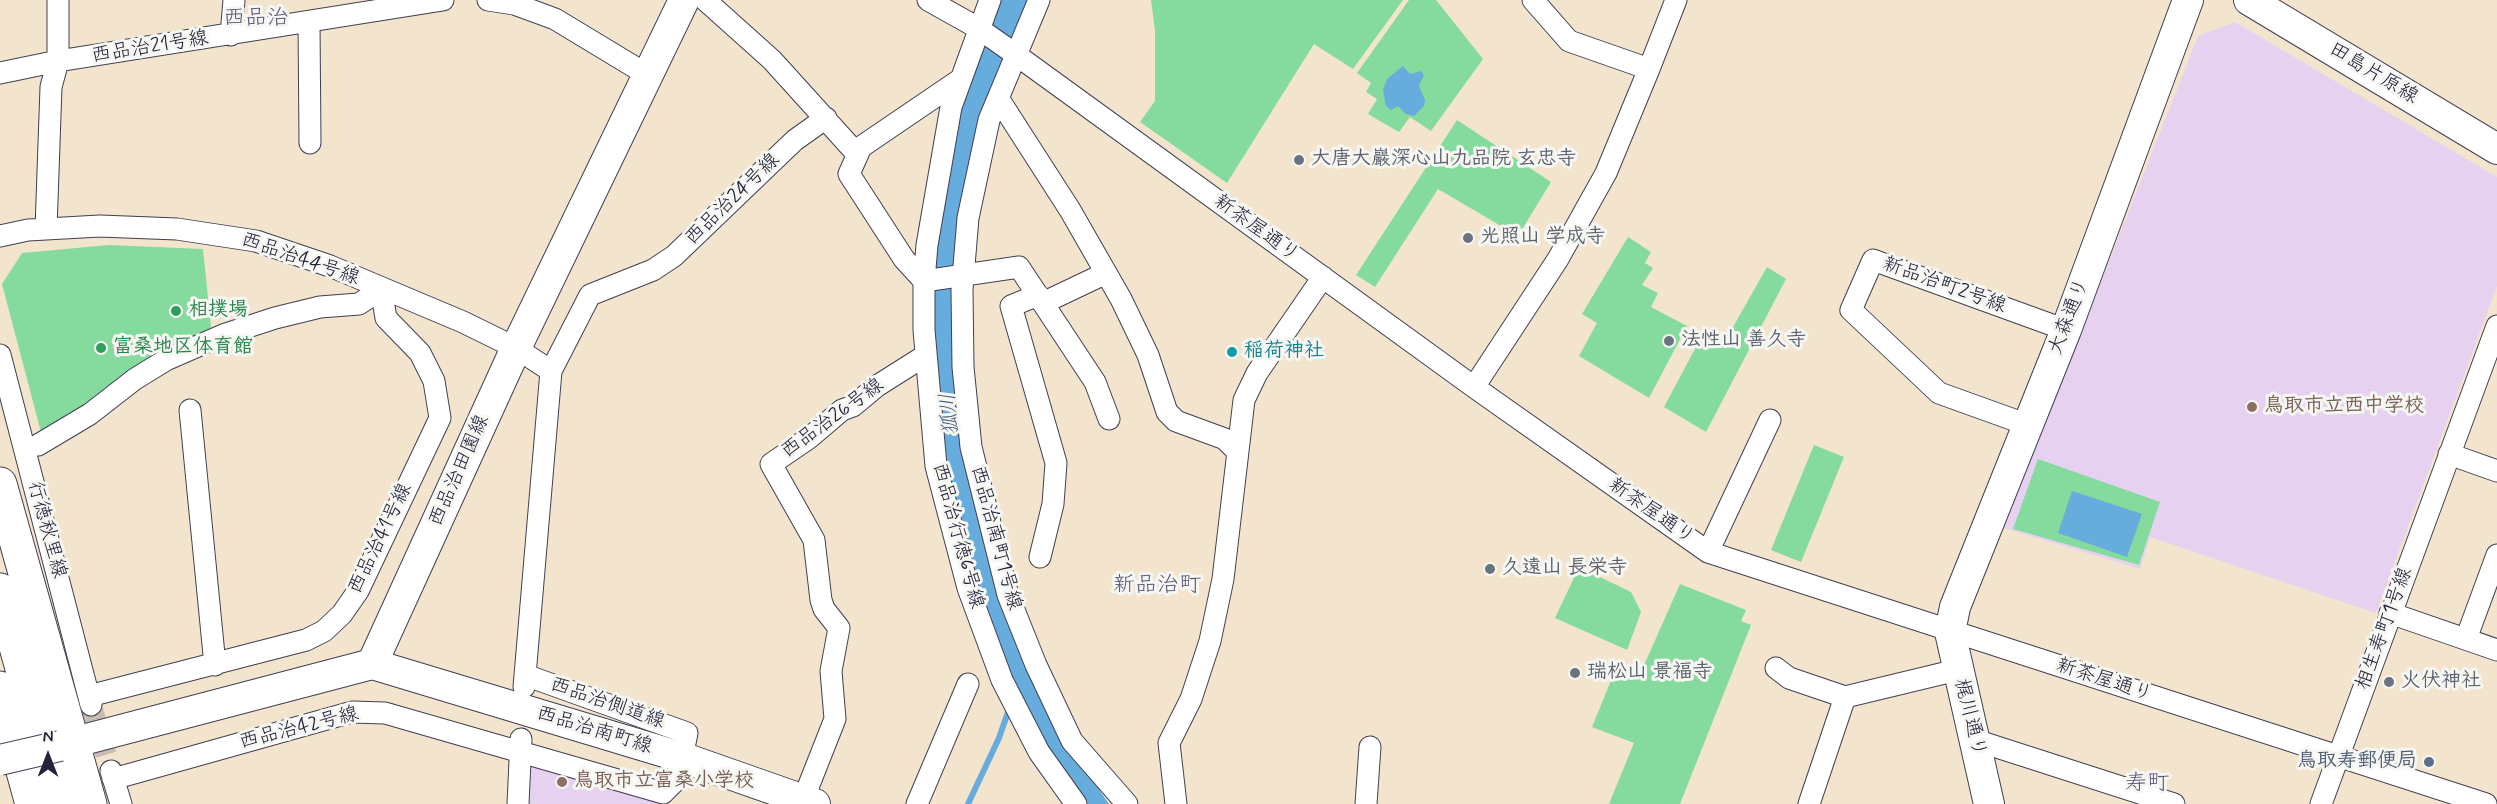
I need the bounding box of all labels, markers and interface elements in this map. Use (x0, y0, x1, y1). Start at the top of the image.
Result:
district label: 西品治 (223, 6, 289, 32)
street label: 西品治21号線 (90, 27, 210, 69)
street label: 田島片原線 (2324, 38, 2422, 110)
place label: 大唐大巖深心山九品院 玄忠寺 (1311, 148, 1576, 172)
street label: 西品治24号線 (681, 149, 785, 251)
marker: 大唐大巖深心山九品院 玄忠寺 (1292, 153, 1306, 167)
street label: 新茶屋通り (1208, 190, 1304, 268)
place label: 光照山 学成寺 (1480, 226, 1605, 250)
street label: 西品治44号線 (238, 229, 362, 291)
marker: 光照山 学成寺 (1461, 231, 1475, 245)
street label: 新品治町2号線 (1879, 253, 2009, 319)
street label: 大森通り (2044, 275, 2096, 359)
place label: 相撲場 (188, 299, 248, 323)
marker: 相撲場 (169, 304, 183, 318)
place label: 法性山 善久寺 (1681, 329, 1806, 353)
marker: 法性山 善久寺 (1662, 334, 1676, 348)
place label: 富桑地区体育館 (113, 336, 253, 360)
place label: 稲荷神社 (1244, 340, 1324, 364)
marker: 富桑地区体育館 (94, 341, 108, 355)
marker: 稲荷神社 (1225, 345, 1239, 359)
street label: 西品治26号線 (777, 374, 889, 464)
water label: 狐川 (936, 392, 966, 436)
place label: 鳥取市立西中学校 (2264, 395, 2424, 419)
marker: 鳥取市立西中学校 (2245, 400, 2259, 414)
street label: 西品治田園線 (425, 411, 495, 531)
street label: 西品治行徳6号線 (926, 460, 988, 612)
street label: 西品治南町1号線 (964, 463, 1026, 613)
street label: 新茶屋通り (1603, 473, 1699, 551)
street label: 行徳秋里線 (21, 479, 71, 581)
street label: 西品治41号線 (344, 480, 418, 598)
place label: 久遠山 長栄寺 (1502, 557, 1627, 581)
marker: 久遠山 長栄寺 (1483, 562, 1497, 576)
street label: 相生寿町1号線 (2352, 564, 2418, 694)
district label: 新品治町 (1113, 573, 1201, 599)
street label: 新茶屋通り (2053, 654, 2155, 708)
place label: 瑞松山 景福寺 (1587, 661, 1712, 685)
marker: 瑞松山 景福寺 (1568, 666, 1582, 680)
place label: 火伏神社 (2401, 670, 2481, 694)
street label: 西品治側道線 (546, 673, 668, 735)
marker: 火伏神社 (2382, 675, 2396, 689)
street label: 梶川通り (1948, 676, 1990, 760)
street label: 西品治南町線 (533, 702, 655, 760)
street label: 西品治42号線 (237, 703, 361, 755)
north arrow (18, 726, 78, 786)
text: N (43, 727, 53, 748)
place label: 鳥取寿郵便局 (2297, 750, 2417, 774)
marker: 鳥取寿郵便局 (2422, 755, 2436, 769)
place label: 鳥取市立富桑小学校 (574, 770, 754, 794)
district label: 寿町 (2125, 771, 2169, 797)
marker: 鳥取市立富桑小学校 (555, 775, 569, 789)

